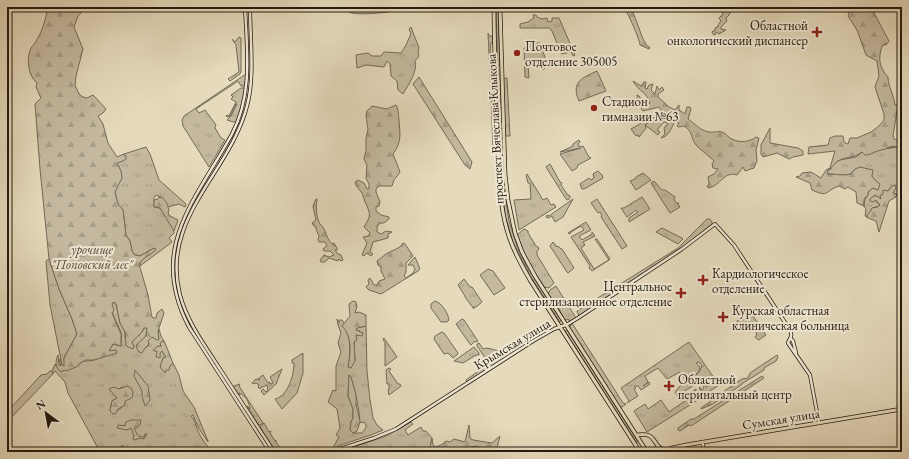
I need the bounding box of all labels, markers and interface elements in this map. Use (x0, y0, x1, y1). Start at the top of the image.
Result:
place label: Областной онкологический диспансер (667, 17, 808, 49)
marker: Областной онкологический диспансер (811, 26, 823, 38)
place label: Почтовое отделение 305005 (525, 38, 618, 70)
marker: Почтовое отделение 305005 (512, 48, 522, 58)
street label: проспект Вячеслава Клыкова (483, 53, 507, 205)
place label: Стадион гимназии №63 (602, 93, 678, 125)
marker: Стадион гимназии №63 (589, 103, 599, 113)
park label: урочище "Поповский лес" (51, 241, 134, 273)
place label: Кардиологическое отделение (712, 265, 809, 297)
marker: Кардиологическое отделение (697, 274, 709, 286)
place label: Центральное стерилизационное отделение (519, 278, 672, 310)
marker: Центральное стерилизационное отделение (675, 287, 687, 299)
place label: Курская областная клиническая больница (732, 302, 850, 334)
marker: Курская областная клиническая больница (717, 311, 729, 323)
street label: Крымская улица (471, 314, 554, 374)
place label: Областной перинатальный центр (678, 371, 792, 403)
marker: Областной перинатальный центр (663, 380, 675, 392)
north arrow (26, 393, 66, 433)
text: N (33, 396, 48, 413)
street label: Сумская улица (741, 404, 822, 434)

